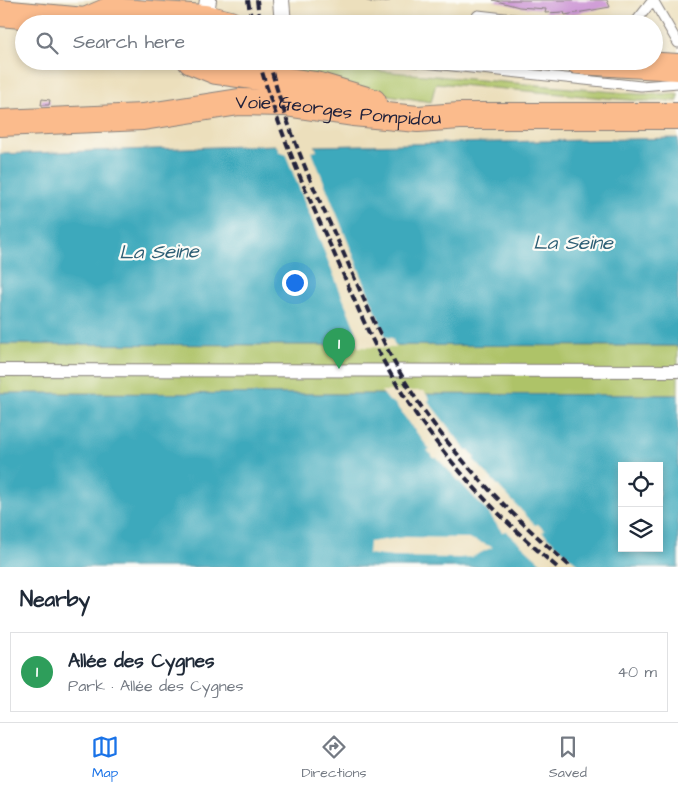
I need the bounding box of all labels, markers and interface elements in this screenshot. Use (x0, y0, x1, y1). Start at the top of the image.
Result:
search box (15, 15, 663, 70)
icon: search (33, 29, 61, 57)
text: Search here (73, 29, 185, 56)
street label: Voie Georges Pompidou (235, 88, 442, 133)
water label: La Seine (533, 229, 614, 257)
water label: La Seine (119, 237, 200, 267)
your location (282, 270, 308, 296)
pin: 1 (323, 328, 355, 369)
map controls (618, 462, 663, 552)
button: locate (618, 462, 663, 507)
button: layers (618, 507, 663, 552)
text: Nearby (20, 585, 90, 614)
text: Allée des Cygnes (68, 648, 214, 675)
text: 1 (36, 661, 38, 683)
text: 40 m (617, 661, 657, 683)
text: Park · Allée des Cygnes (68, 675, 243, 697)
tab: Map (91, 733, 119, 783)
tab: Directions (301, 733, 366, 783)
tab: Saved (549, 733, 587, 783)

